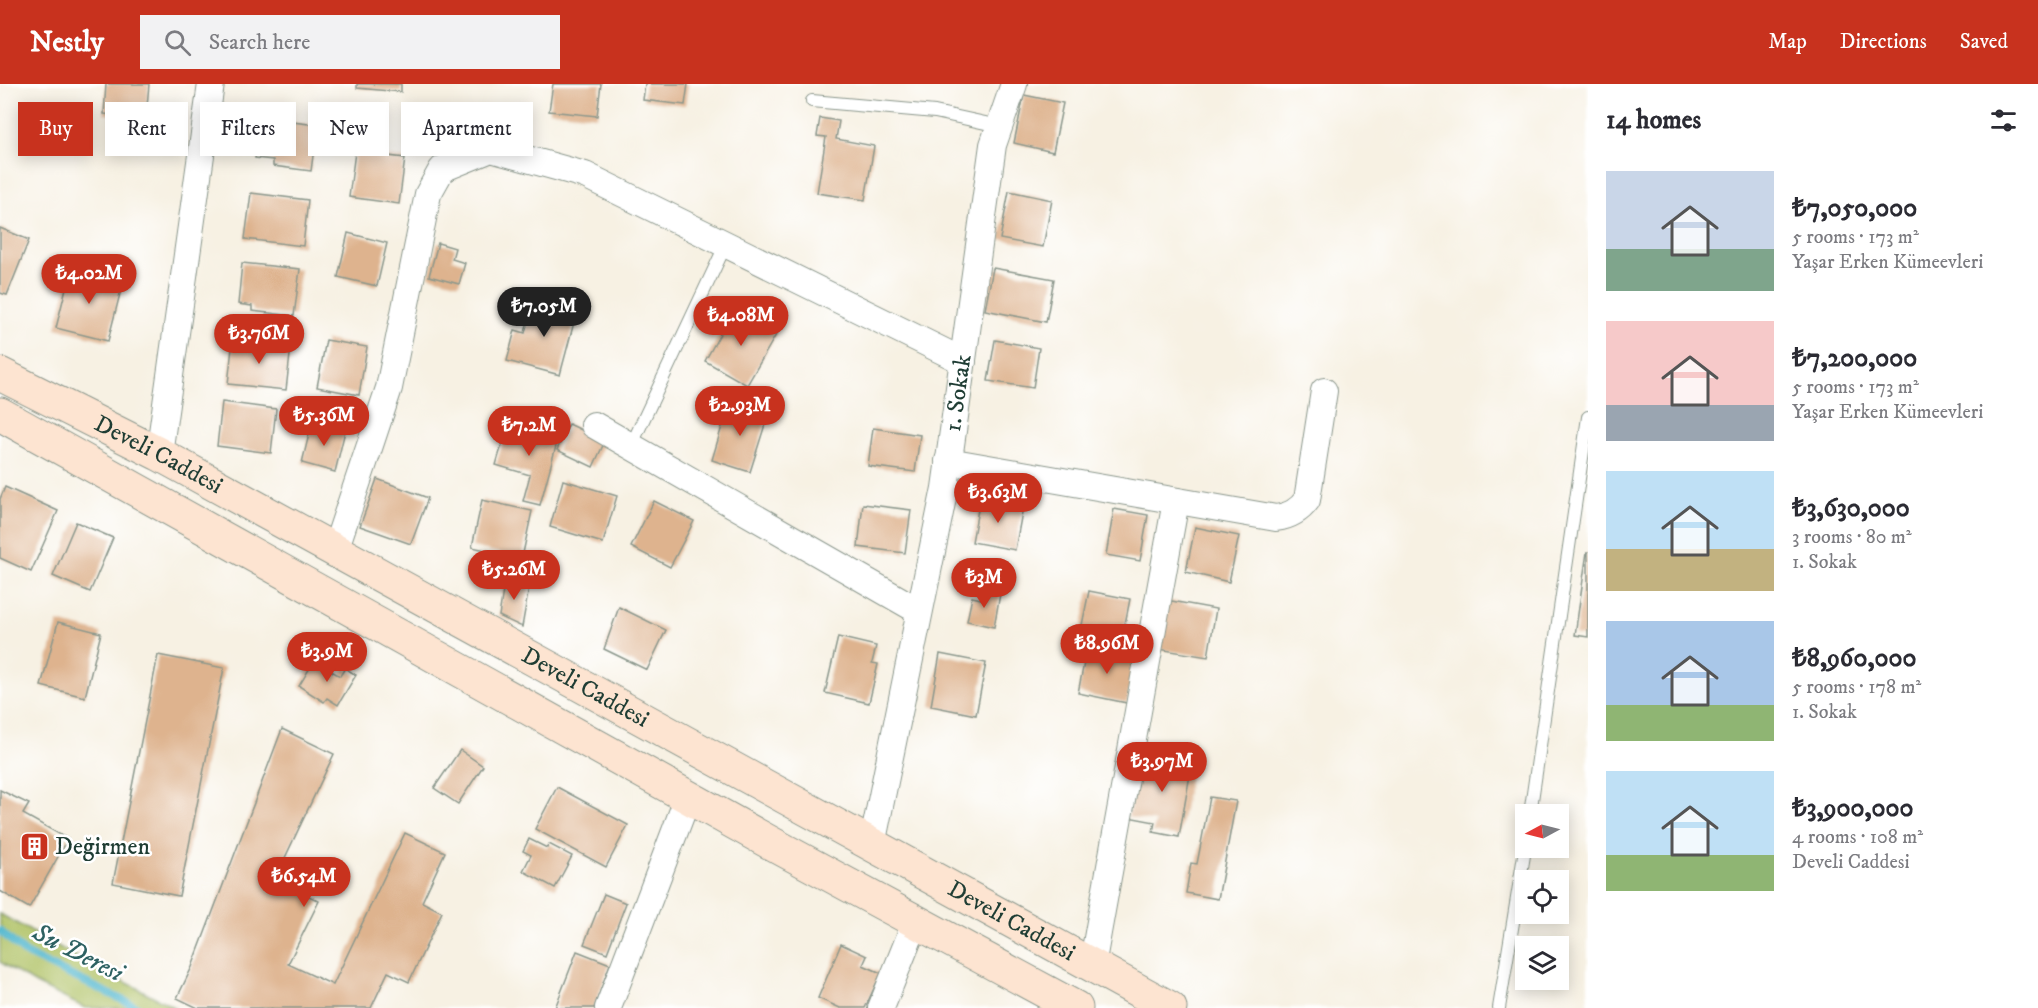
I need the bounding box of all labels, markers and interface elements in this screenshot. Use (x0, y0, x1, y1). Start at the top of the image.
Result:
search box (140, 15, 560, 69)
text: Nestly (30, 25, 104, 60)
icon: search (161, 26, 194, 59)
text: Search here (209, 29, 310, 56)
text: Map (1768, 29, 1807, 55)
text: Directions (1840, 29, 1927, 55)
text: Saved (1960, 29, 2008, 55)
chip: Buy (18, 102, 93, 156)
chip: Rent (105, 102, 188, 156)
chip: Filters (200, 102, 296, 156)
chip: New (308, 102, 389, 156)
chip: Apartment (401, 102, 533, 156)
text: 14 homes (1606, 104, 1701, 137)
icon: filters (1987, 104, 2020, 137)
text: ₺7,050,000 (1792, 192, 1917, 225)
icon: home (1654, 195, 1726, 267)
text: 5 rooms · 173 m² (1792, 225, 1919, 250)
text: Yaşar Erken Kümeevleri (1792, 250, 1983, 275)
pin: ₺4.02M (40, 254, 138, 305)
text: ₺4.02M (55, 261, 123, 286)
pin: ₺7.05M (495, 287, 593, 338)
text: ₺7.05M (511, 294, 577, 319)
pin: ₺4.08M (692, 296, 790, 347)
text: ₺4.08M (707, 303, 775, 328)
pin: ₺3.76M (210, 314, 308, 365)
text: ₺3.76M (228, 321, 290, 346)
text: ₺7,200,000 (1792, 342, 1917, 375)
icon: home (1654, 345, 1726, 417)
street label: 1. Sokak (938, 353, 979, 434)
text: 5 rooms · 173 m² (1792, 375, 1919, 400)
pin: ₺2.93M (691, 386, 789, 437)
text: ₺2.93M (709, 393, 771, 418)
pin: ₺5.36M (275, 396, 373, 447)
text: Yaşar Erken Kümeevleri (1792, 400, 1983, 425)
text: ₺5.36M (293, 403, 355, 428)
pin: ₺7.2M (487, 406, 571, 457)
street label: Develi Caddesi (89, 409, 228, 501)
text: ₺7.2M (502, 413, 556, 438)
pin: ₺3.63M (949, 473, 1047, 524)
text: ₺3.63M (968, 480, 1028, 505)
text: ₺3,630,000 (1792, 492, 1910, 525)
icon: home (1654, 495, 1726, 567)
text: 3 rooms · 80 m² (1792, 525, 1912, 550)
pin: ₺5.26M (465, 550, 563, 601)
text: 1. Sokak (1792, 550, 1857, 575)
text: ₺5.26M (482, 557, 546, 582)
pin: ₺3M (955, 558, 1013, 609)
text: ₺3M (965, 565, 1003, 590)
pin: ₺8.96M (1058, 624, 1156, 675)
text: ₺8.96M (1075, 631, 1139, 656)
pin: ₺3.9M (285, 632, 369, 683)
text: ₺3.9M (301, 639, 353, 664)
street label: Develi Caddesi (516, 640, 654, 735)
text: ₺8,960,000 (1792, 642, 1916, 675)
icon: home (1654, 645, 1726, 717)
text: 5 rooms · 178 m² (1792, 675, 1921, 700)
text: 1. Sokak (1792, 700, 1857, 725)
pin: ₺3.97M (1113, 742, 1211, 793)
text: ₺3.97M (1131, 749, 1193, 774)
text: ₺3,900,000 (1792, 792, 1914, 825)
icon: home (1654, 795, 1726, 867)
north arrow (1515, 804, 1569, 858)
map controls (1515, 804, 1569, 990)
text: 4 rooms · 108 m² (1792, 825, 1923, 850)
building icon: Değirmen (18, 831, 50, 863)
place label: Değirmen (55, 832, 151, 862)
text: Develi Caddesi (1792, 850, 1910, 875)
pin: ₺6.54M (255, 857, 353, 908)
text: ₺6.54M (271, 864, 337, 889)
button: locate (1515, 870, 1569, 924)
street label: Develi Caddesi (942, 874, 1081, 968)
water label: Su Deresi (26, 916, 131, 991)
button: layers (1515, 936, 1569, 990)

